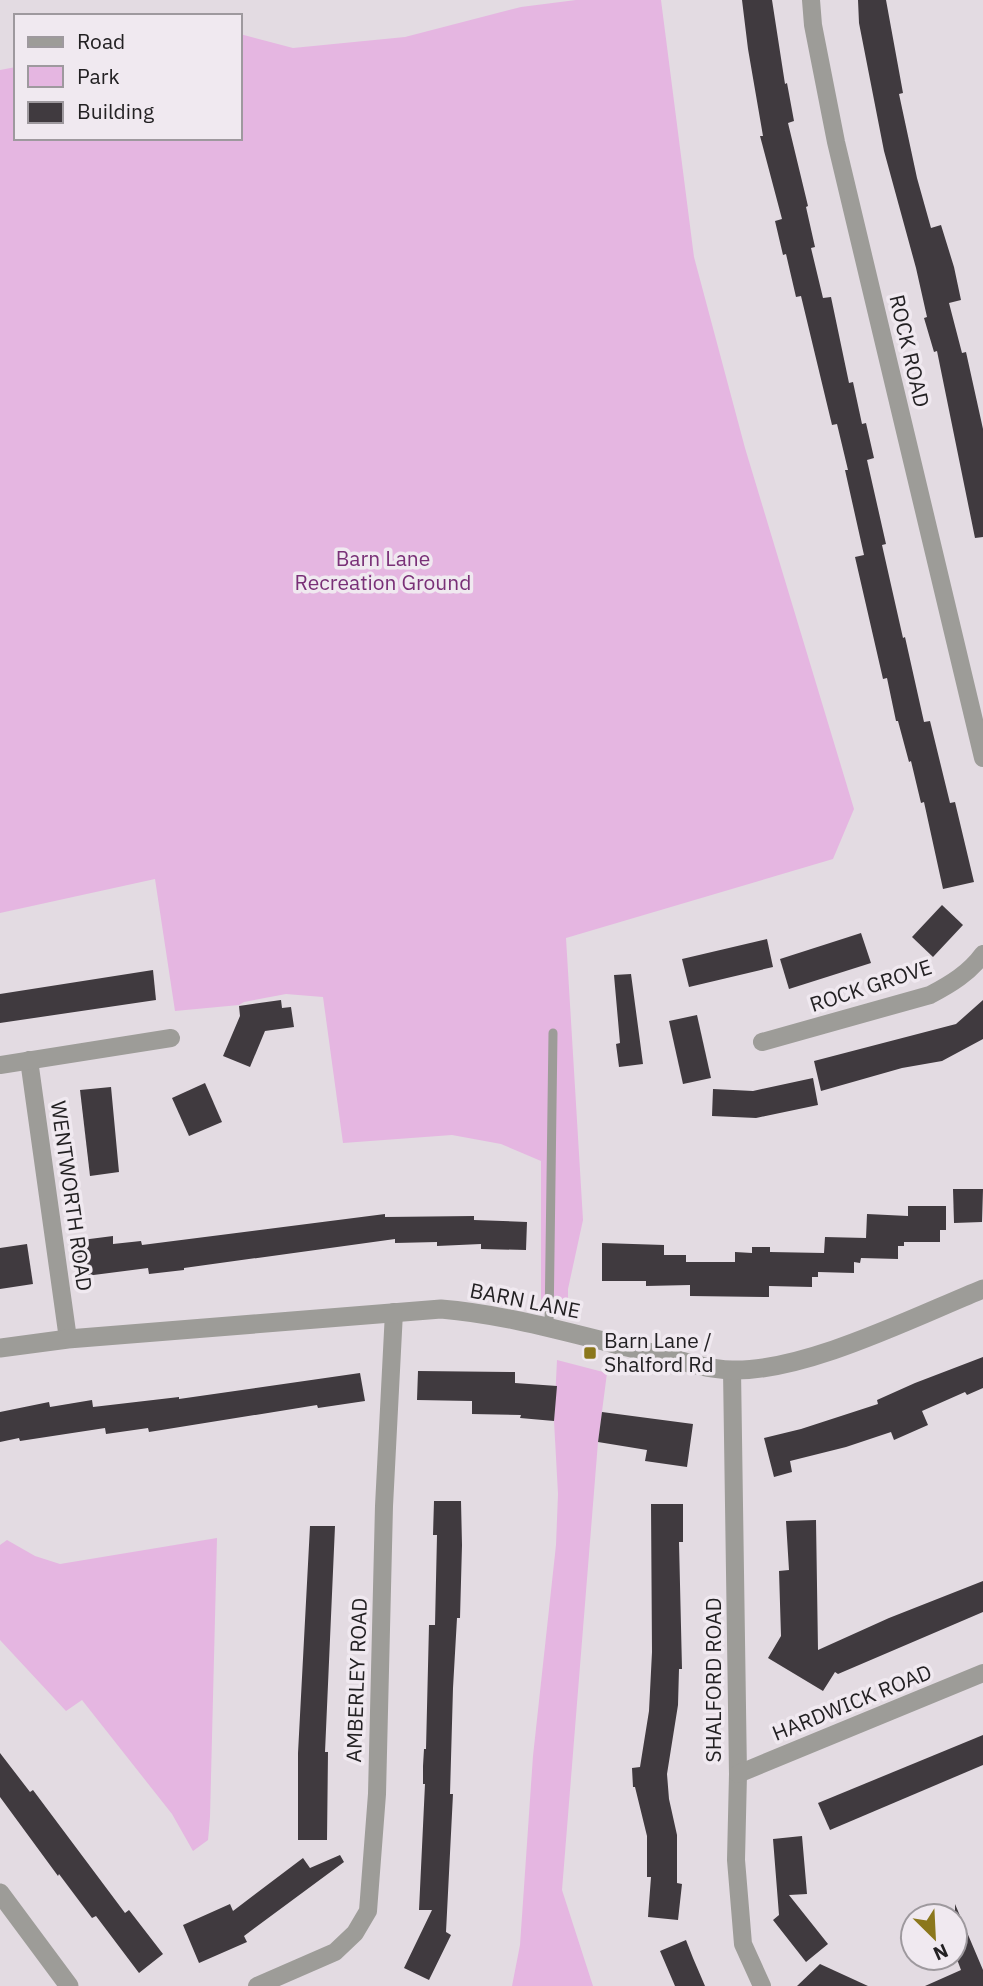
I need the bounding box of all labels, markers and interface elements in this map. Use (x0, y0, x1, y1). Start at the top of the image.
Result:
legend (14, 14, 242, 140)
text: Road (77, 27, 125, 55)
text: Park (77, 62, 120, 90)
text: Building (77, 97, 154, 125)
street label: ROCK ROAD (883, 292, 937, 410)
park label: Barn Lane Recreation Ground (295, 544, 471, 596)
street label: ROCK GROVE (806, 952, 935, 1018)
street label: WENTWORTH ROAD (45, 1099, 99, 1293)
street label: BARN LANE (468, 1276, 583, 1324)
place label: Barn Lane / Shalford Rd (604, 1326, 714, 1378)
marker: Barn Lane / Shalford Rd (582, 1345, 598, 1361)
street label: AMBERLEY ROAD (339, 1597, 373, 1763)
street label: SHALFORD ROAD (699, 1597, 727, 1763)
street label: HARDWICK ROAD (768, 1657, 935, 1747)
north arrow (899, 1902, 969, 1972)
text: N (930, 1939, 952, 1966)

